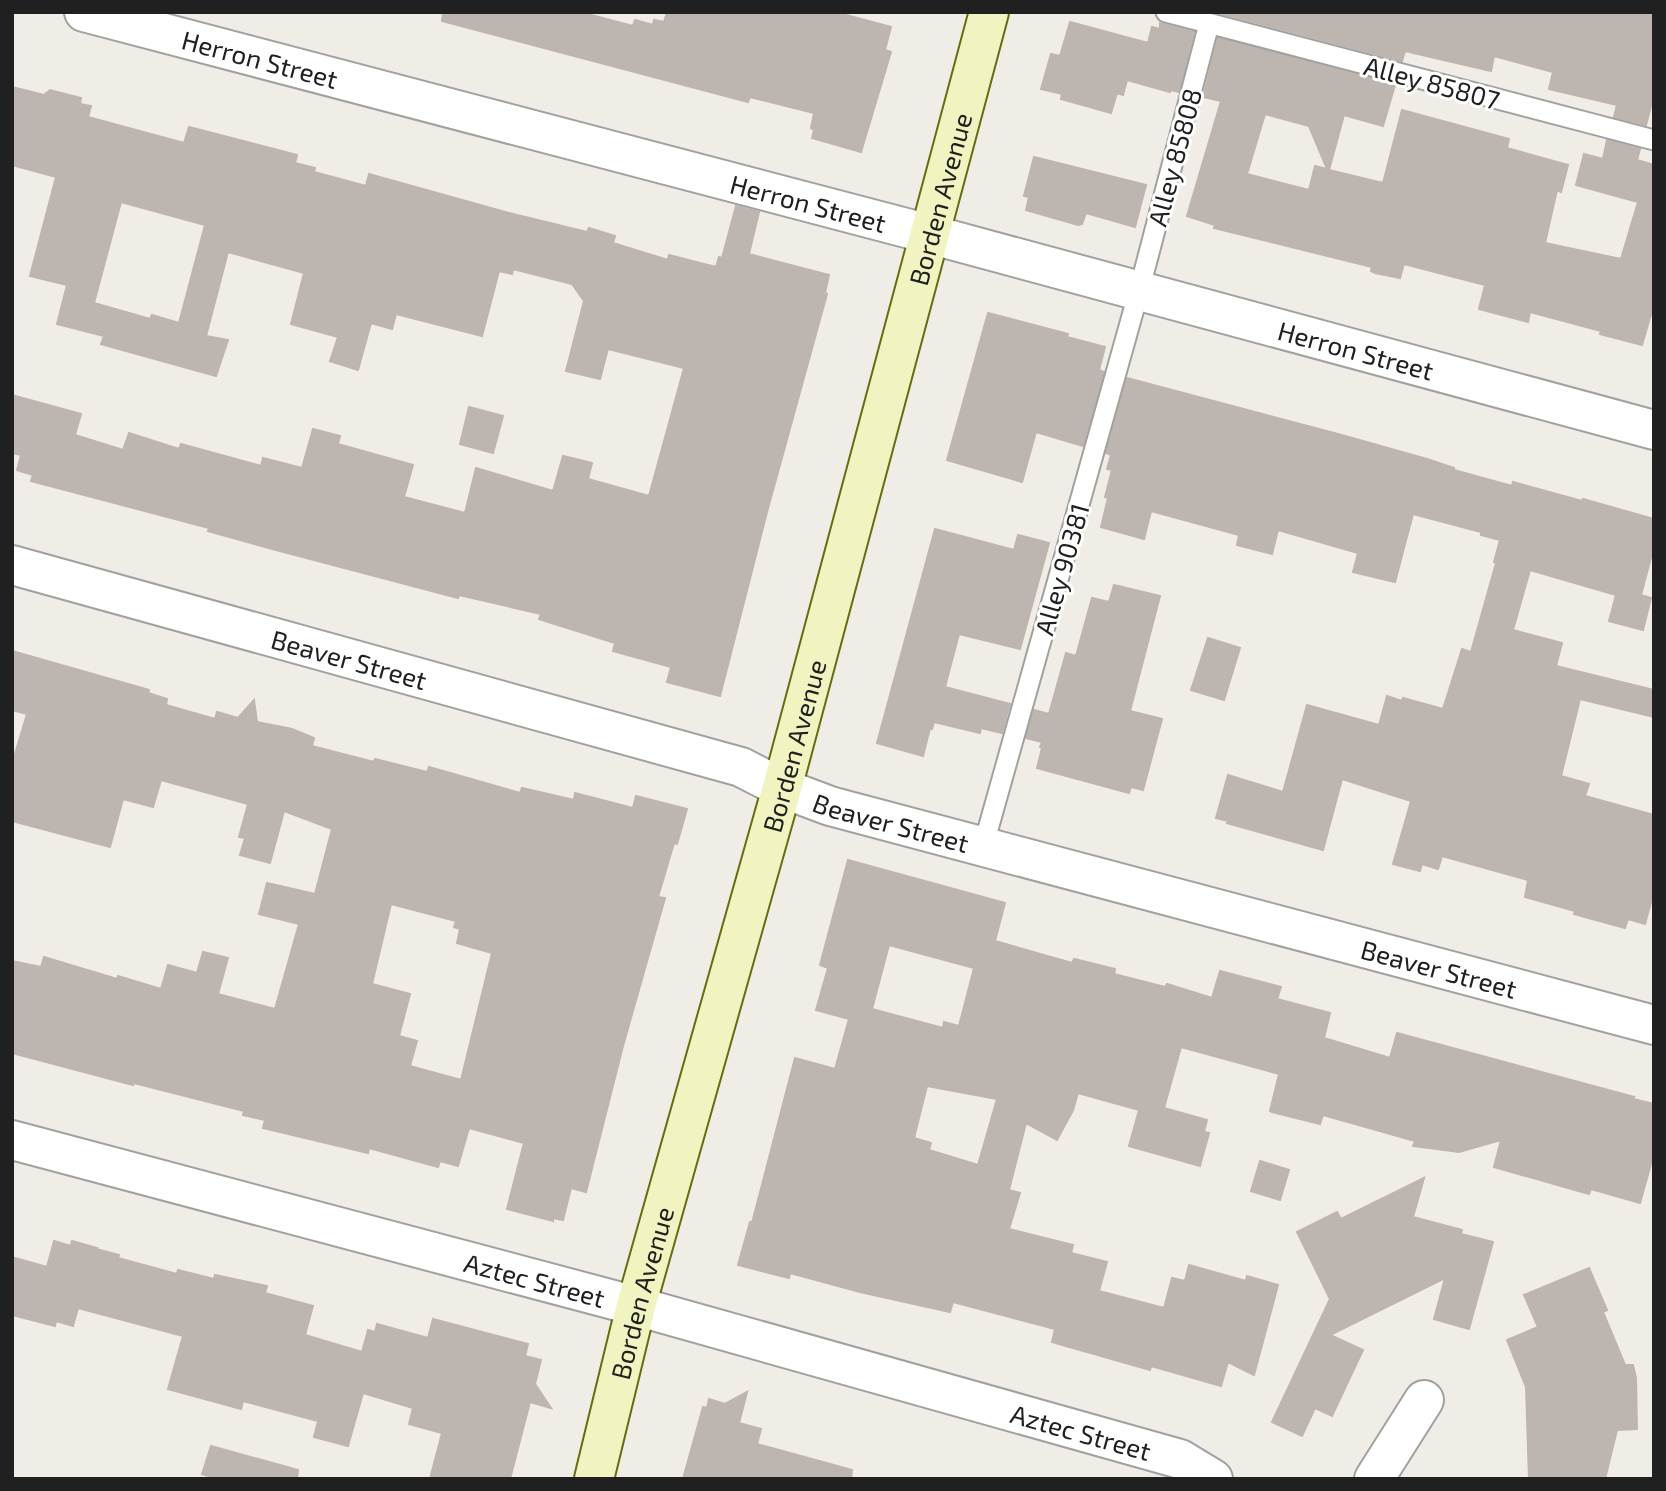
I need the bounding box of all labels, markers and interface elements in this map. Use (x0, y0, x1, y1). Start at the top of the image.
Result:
street label: Herron Street (179, 23, 341, 94)
street label: Alley 85807 (1361, 49, 1503, 115)
street label: Alley 85808 (1141, 85, 1207, 229)
street label: Borden Avenue (901, 109, 977, 289)
street label: Herron Street (727, 167, 890, 238)
street label: Herron Street (1275, 314, 1437, 385)
street label: Alley 90381 (1027, 500, 1095, 638)
street label: Beaver Street (268, 622, 431, 695)
street label: Borden Avenue (755, 656, 831, 835)
street label: Beaver Street (809, 786, 972, 858)
street label: Beaver Street (1358, 932, 1520, 1003)
street label: Borden Avenue (603, 1203, 679, 1382)
street label: Aztec Street (461, 1246, 609, 1313)
street label: Aztec Street (1007, 1397, 1155, 1466)

